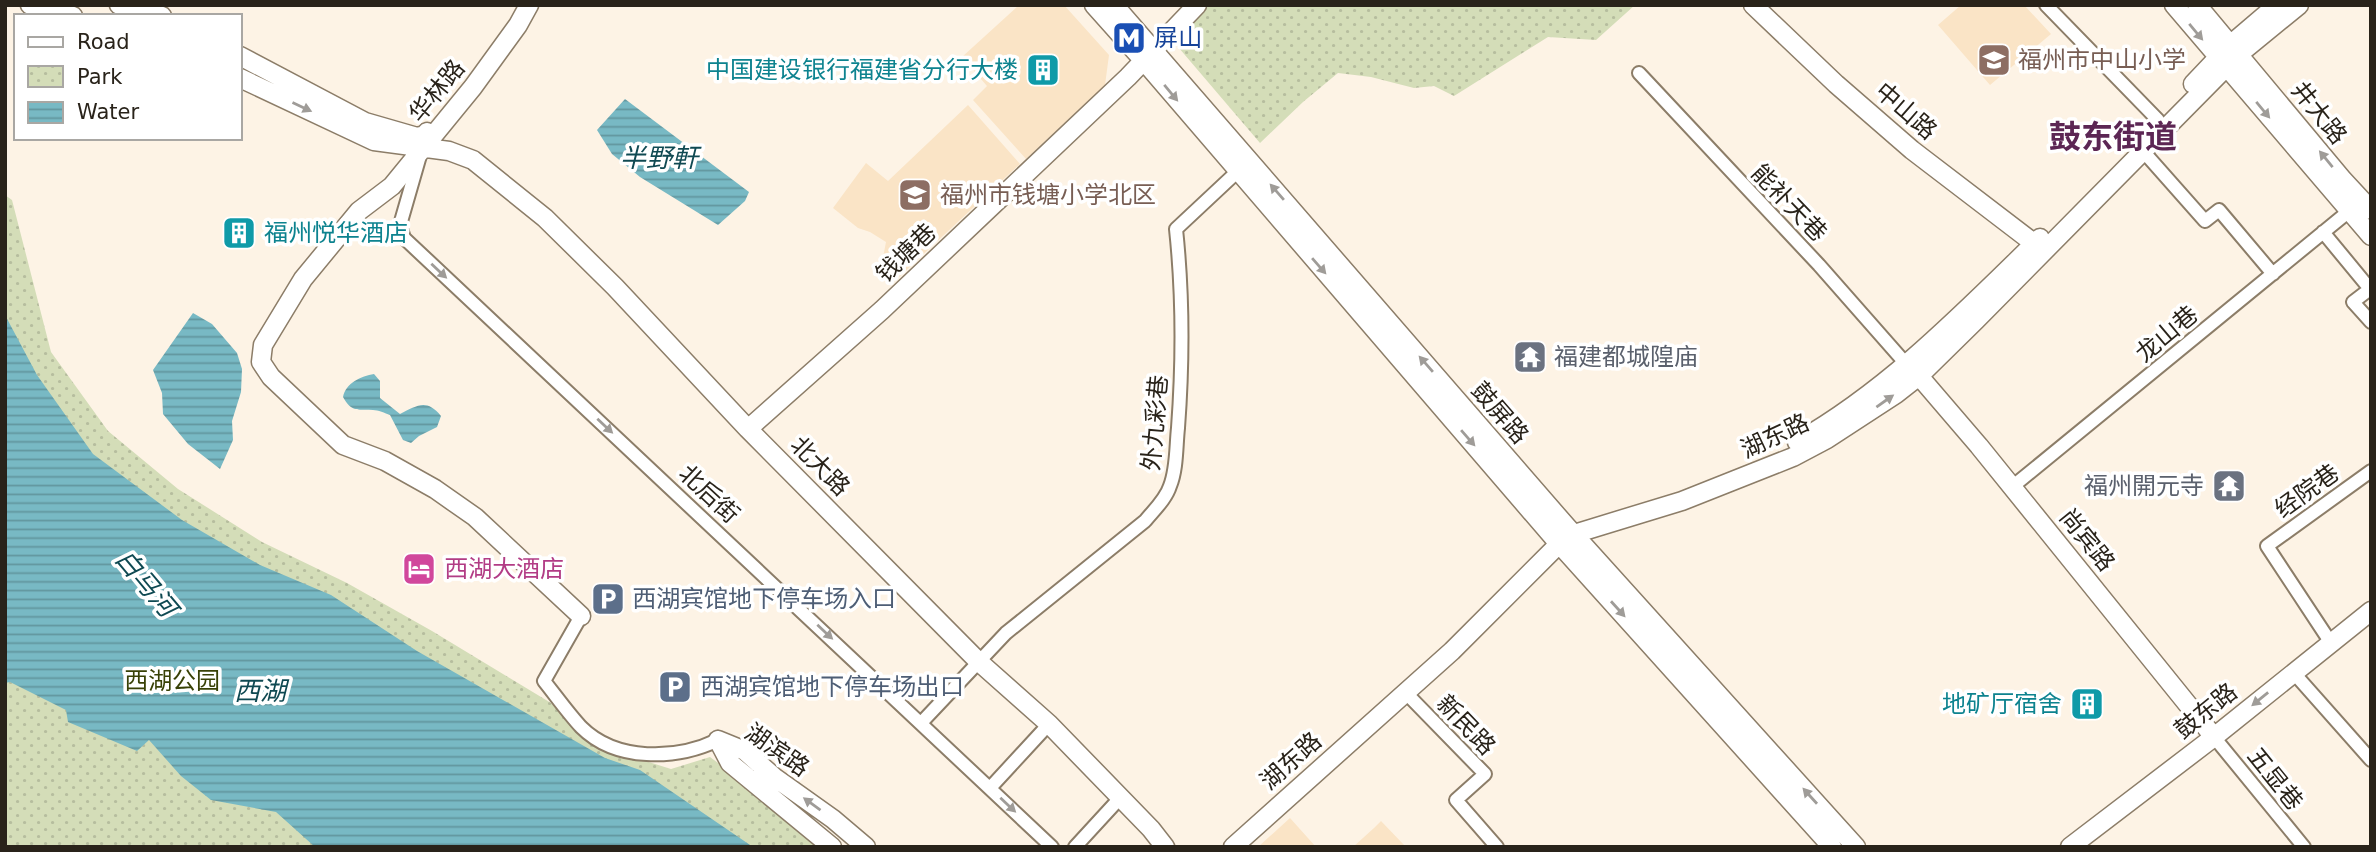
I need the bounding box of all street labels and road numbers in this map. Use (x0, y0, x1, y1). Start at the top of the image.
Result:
street label: 华林路 (403, 54, 471, 128)
street label: 井大路 (2285, 76, 2353, 150)
street label: 中山路 (1870, 77, 1942, 145)
street label: 能补天巷 (1746, 159, 1832, 247)
street label: 钱塘巷 (870, 218, 942, 288)
street label: 龙山巷 (2130, 300, 2204, 368)
street label: 外九彩巷 (1137, 374, 1173, 472)
street label: 鼓屏路 (1466, 377, 1534, 449)
street label: 湖东路 (1736, 408, 1814, 464)
street label: 北大路 (785, 431, 855, 501)
street label: 北后街 (673, 459, 745, 529)
street label: 经院巷 (2270, 459, 2344, 523)
street label: 尚宾路 (2053, 503, 2121, 577)
street label: 鼓东路 (2169, 677, 2243, 745)
street label: 新民路 (1431, 689, 1501, 761)
street label: 湖滨路 (739, 718, 815, 782)
street label: 湖东路 (1255, 727, 1327, 795)
street label: 五显巷 (2241, 742, 2309, 816)

